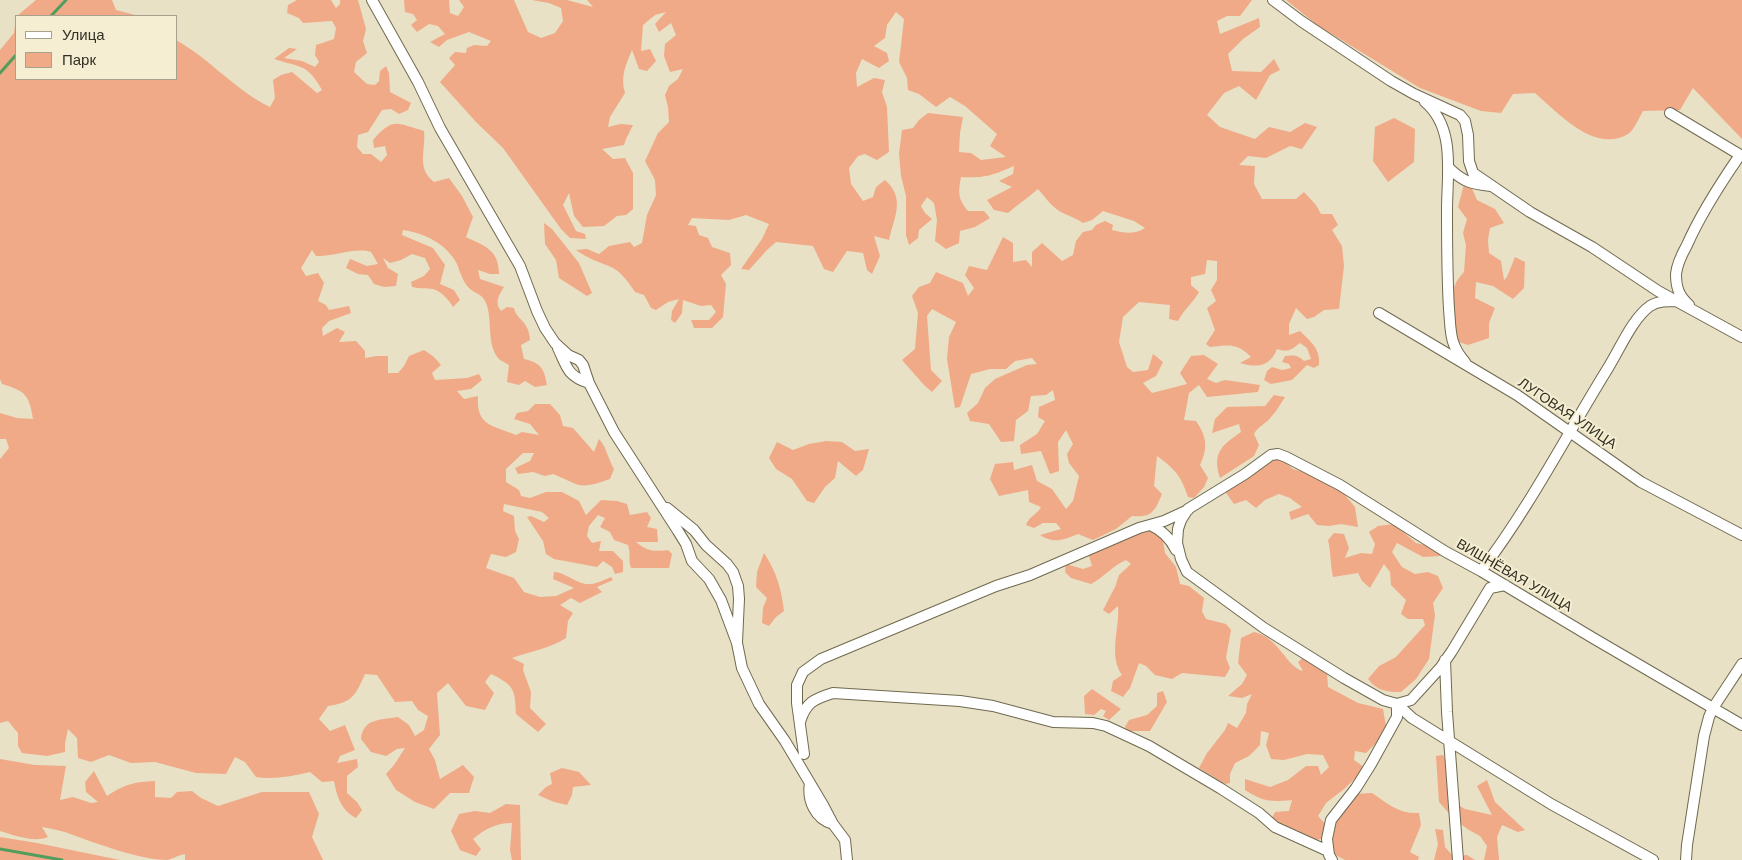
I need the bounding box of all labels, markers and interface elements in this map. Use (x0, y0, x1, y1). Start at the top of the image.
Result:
legend (15, 15, 178, 80)
text: Улица (62, 25, 105, 45)
text: Парк (62, 50, 96, 70)
street label: ЛУГОВАЯ УЛИЦА (1515, 375, 1619, 453)
street label: ВИШНЁВАЯ УЛИЦА (1453, 536, 1575, 616)

